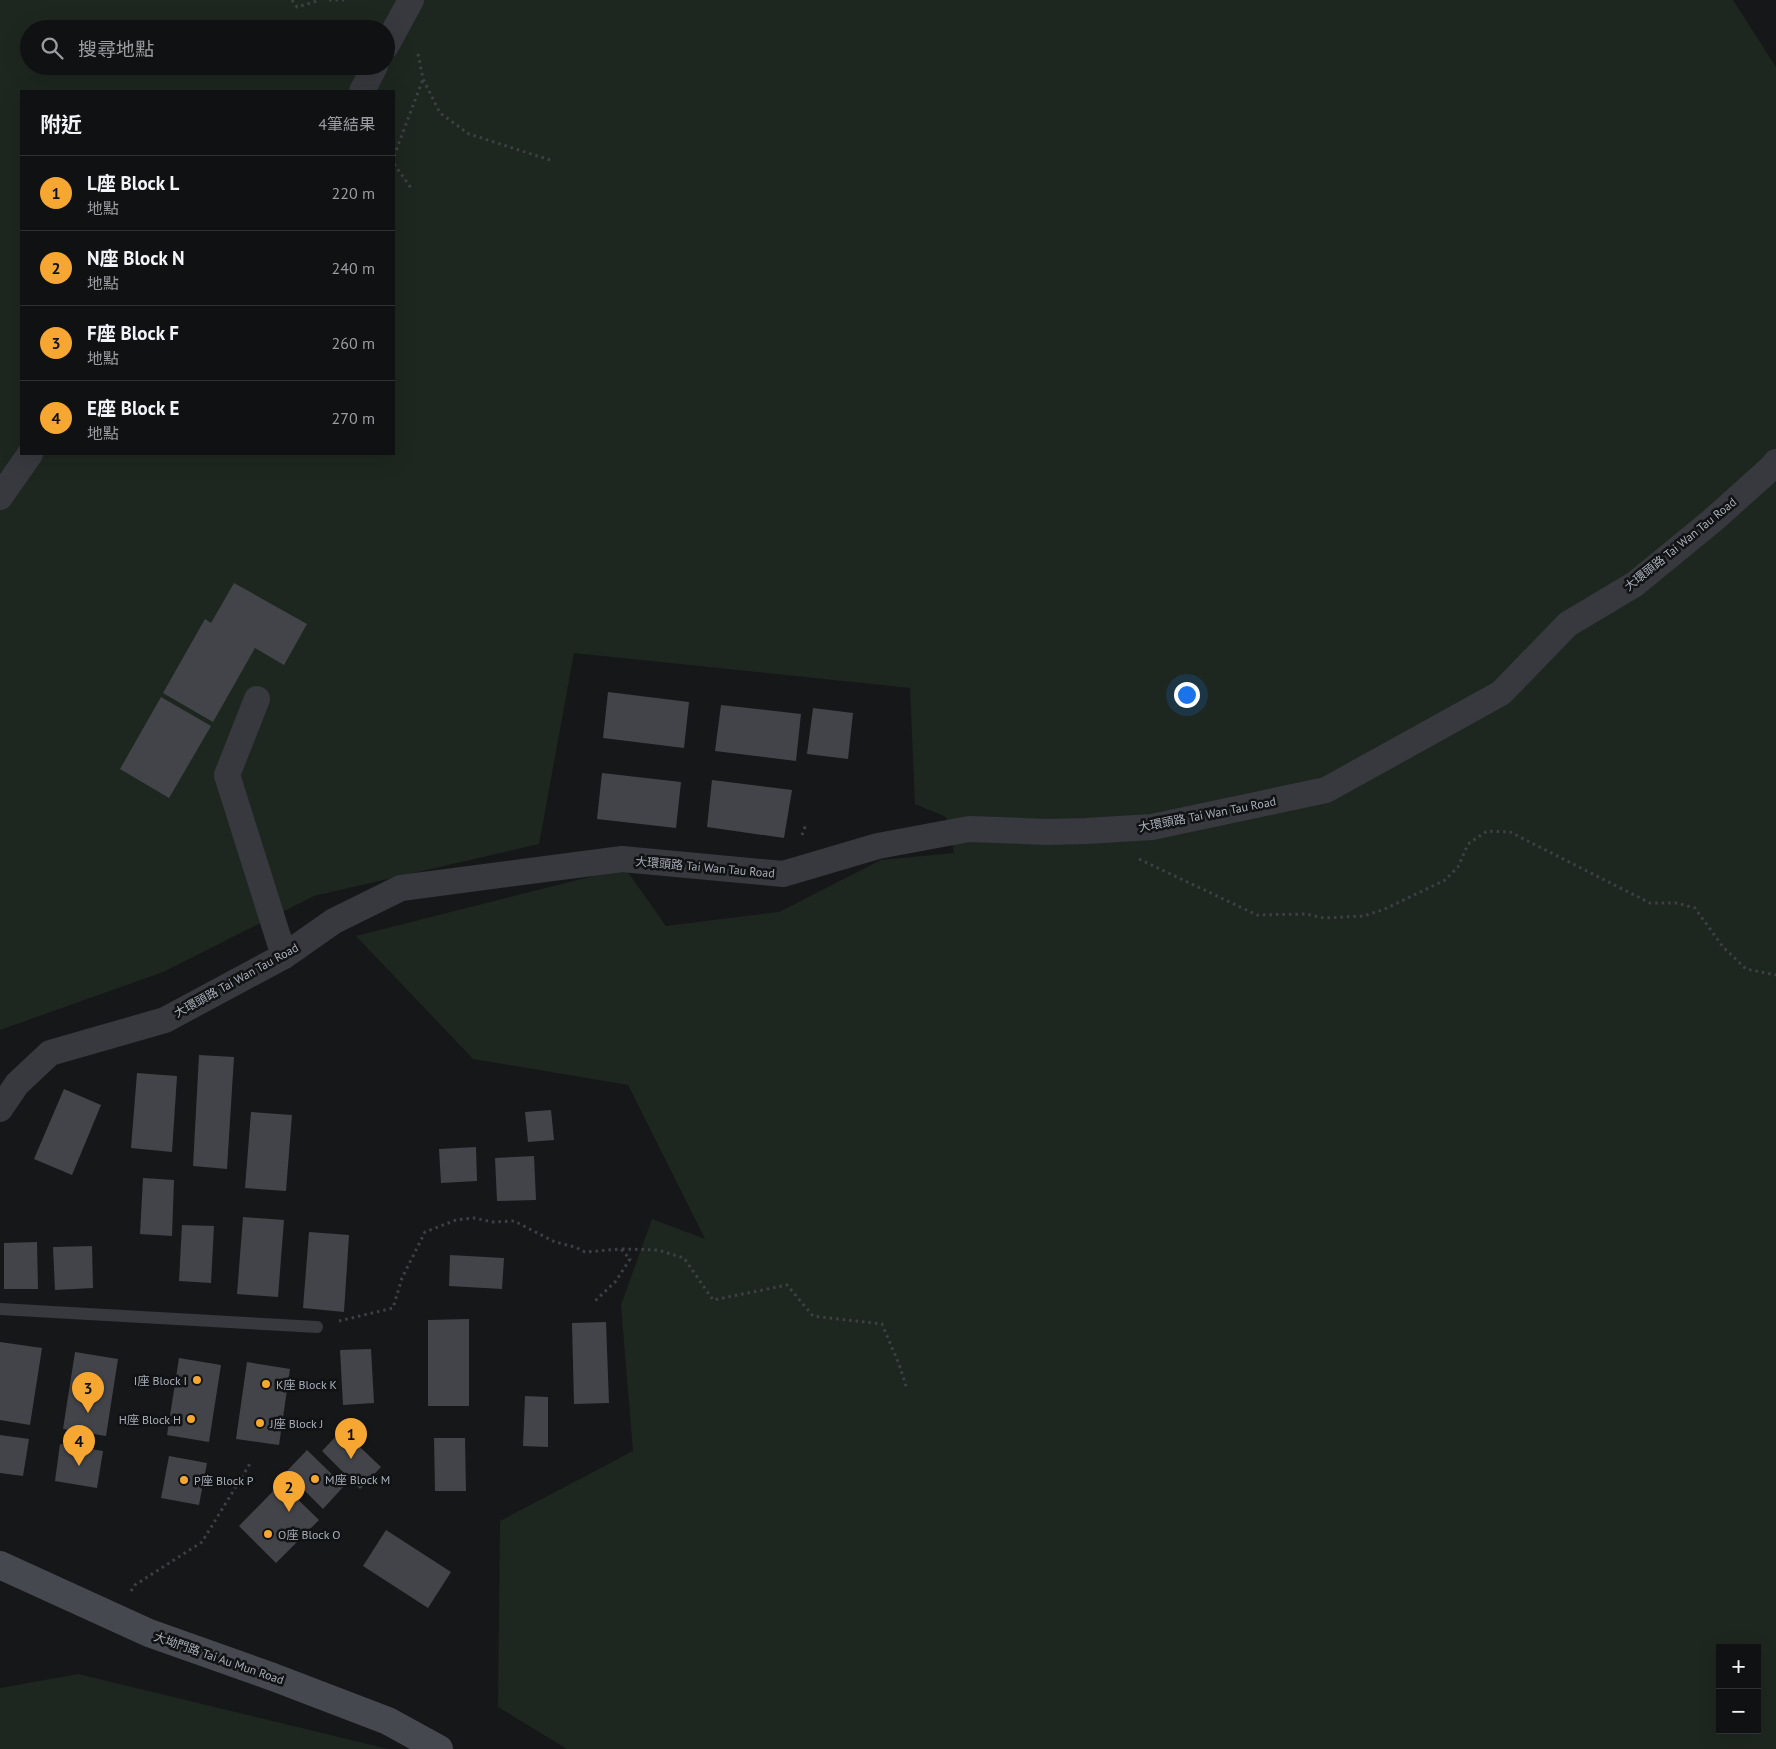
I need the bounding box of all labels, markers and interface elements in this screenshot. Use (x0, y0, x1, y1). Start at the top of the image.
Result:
search box (20, 20, 395, 75)
icon: search (38, 34, 66, 62)
text: 搜尋地點 (78, 37, 154, 61)
text: 附近 (40, 111, 82, 138)
text: 4筆結果 (318, 114, 375, 134)
text: L座 Block L (87, 171, 179, 195)
text: 1 (51, 183, 61, 203)
text: 220 m (332, 183, 375, 203)
text: 地點 (87, 198, 119, 218)
text: N座 Block N (87, 246, 185, 270)
text: 2 (51, 258, 61, 278)
text: 240 m (332, 258, 375, 278)
text: 地點 (87, 273, 119, 293)
text: F座 Block F (87, 321, 179, 345)
text: 3 (51, 333, 61, 353)
text: 260 m (332, 333, 375, 353)
text: 地點 (87, 348, 119, 368)
text: E座 Block E (87, 396, 179, 420)
text: 4 (51, 408, 61, 428)
text: 270 m (332, 408, 375, 428)
text: 地點 (87, 423, 119, 443)
street label: 大環頭路 Tai Wan Tau Road (1621, 494, 1739, 594)
your location (1174, 682, 1200, 708)
street label: 大環頭路 Tai Wan Tau Road (1137, 793, 1277, 835)
street label: 大環頭路 Tai Wan Tau Road (635, 853, 775, 881)
street label: 大環頭路 Tai Wan Tau Road (171, 940, 301, 1020)
pin: 3 (72, 1372, 104, 1413)
place label: I座 Block I (134, 1373, 187, 1388)
marker: I座 Block I (191, 1374, 203, 1386)
place label: K座 Block K (276, 1377, 337, 1392)
marker: K座 Block K (260, 1378, 272, 1390)
place label: H座 Block H (119, 1412, 181, 1427)
marker: H座 Block H (185, 1413, 197, 1425)
place label: J座 Block J (269, 1416, 323, 1431)
marker: J座 Block J (254, 1417, 266, 1429)
pin: 1 (335, 1418, 367, 1459)
pin: 4 (63, 1425, 95, 1466)
pin: 2 (273, 1471, 305, 1512)
place label: M座 Block M (325, 1472, 390, 1487)
place label: P座 Block P (194, 1473, 254, 1488)
marker: M座 Block M (309, 1473, 321, 1485)
marker: P座 Block P (178, 1474, 190, 1486)
place label: O座 Block O (278, 1527, 341, 1542)
marker: O座 Block O (262, 1528, 274, 1540)
street label: 大坳門路 Tai Au Mun Road (152, 1629, 286, 1687)
map controls (1716, 1644, 1761, 1734)
button: + (1716, 1644, 1761, 1689)
button: − (1716, 1689, 1761, 1734)

